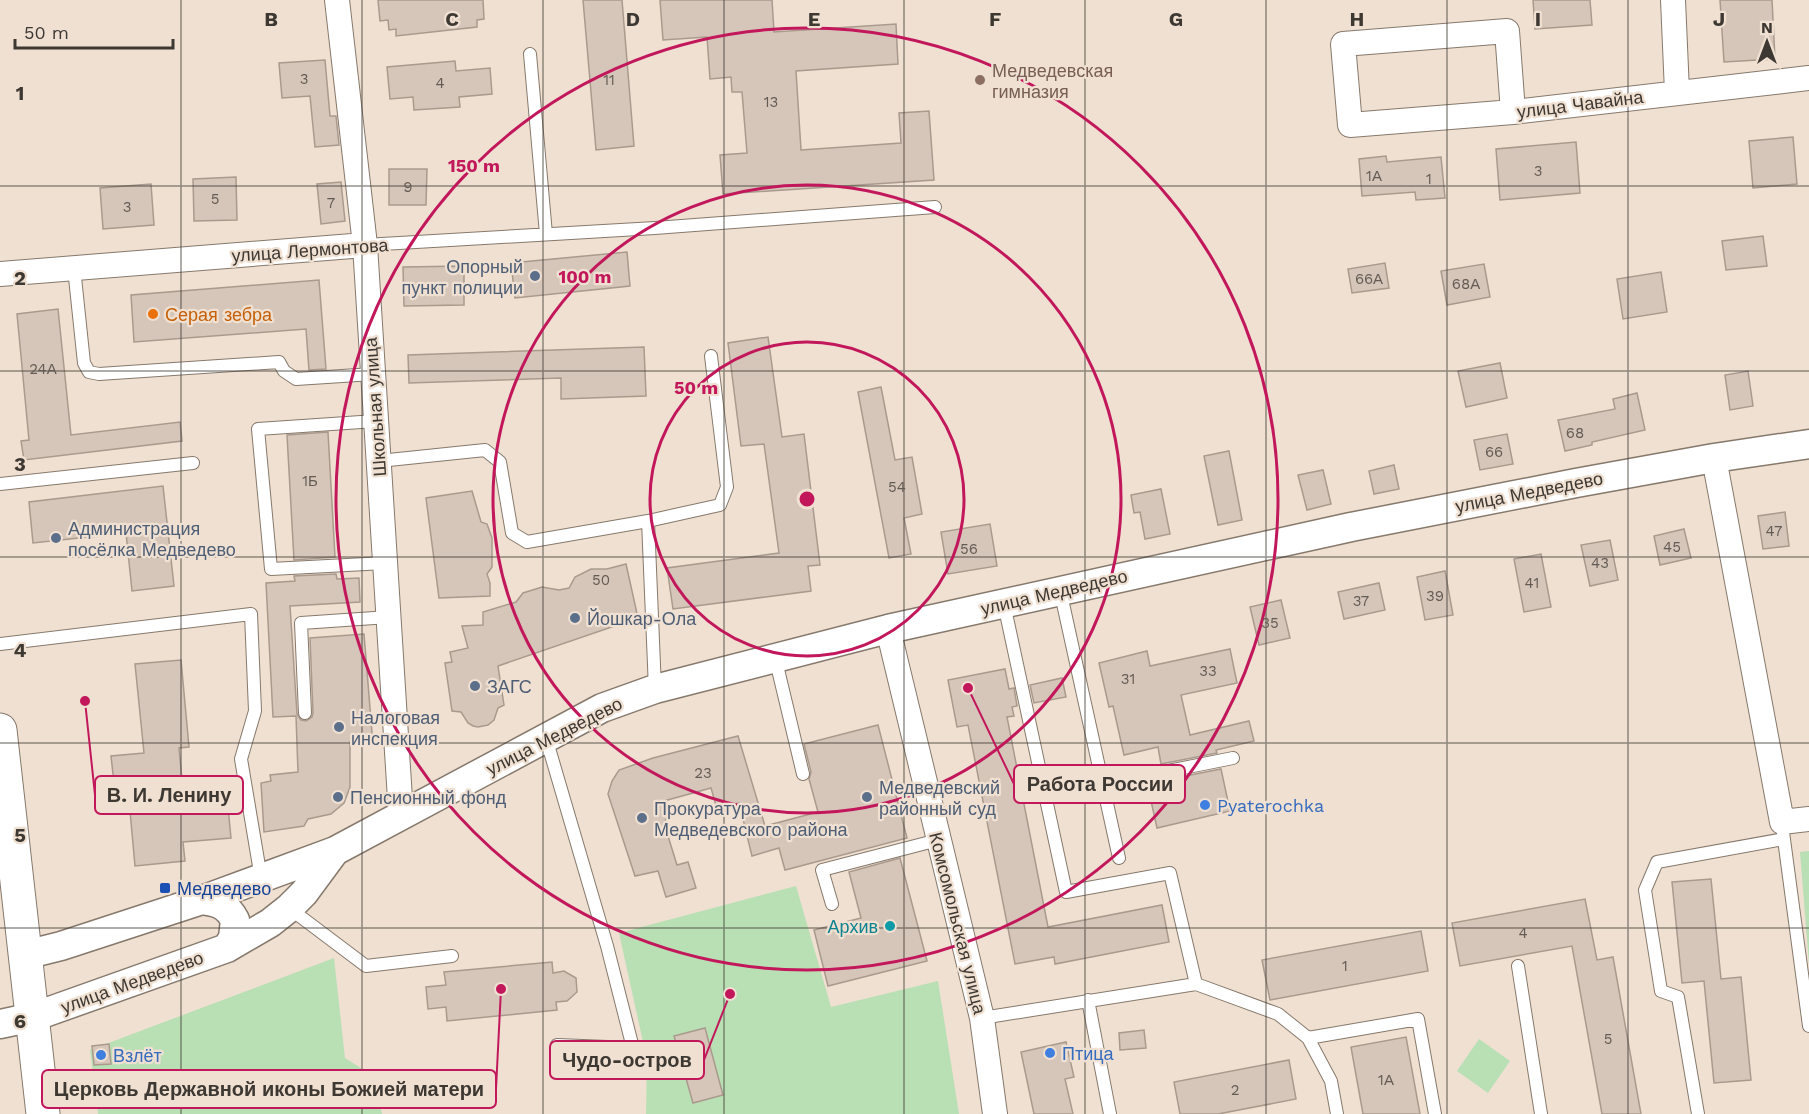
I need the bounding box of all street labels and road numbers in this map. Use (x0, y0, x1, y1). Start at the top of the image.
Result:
street label: улица Чавайна (1516, 86, 1645, 122)
street label: улица Лермонтова (231, 234, 390, 266)
street label: Школьная улица (360, 336, 390, 477)
street label: улица Медведево (1453, 467, 1605, 517)
street label: улица Медведево (979, 565, 1129, 619)
street label: улица Медведево (482, 693, 626, 779)
street label: Комсомольская улица (925, 830, 991, 1017)
street label: улица Медведево (58, 947, 206, 1017)

